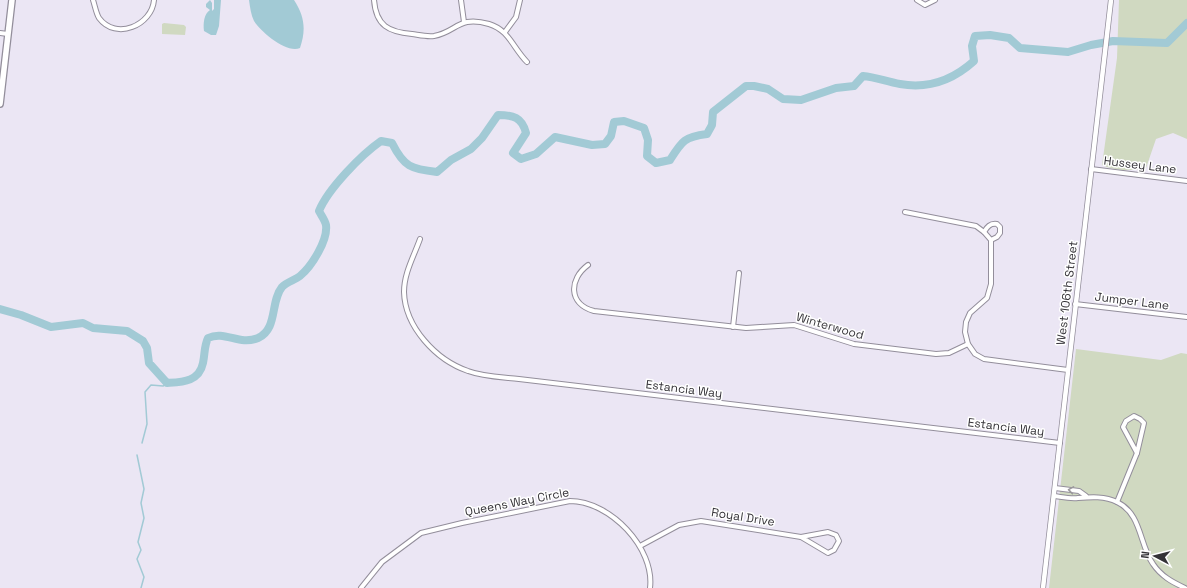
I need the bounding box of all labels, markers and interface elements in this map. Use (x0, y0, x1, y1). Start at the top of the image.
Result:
street label: Hussey Lane (1103, 153, 1177, 177)
street label: West 106th Street (1053, 240, 1081, 346)
street label: Jumper Lane (1094, 288, 1170, 314)
street label: Winterwood (794, 309, 866, 343)
street label: Estancia Way (645, 376, 723, 402)
street label: Estancia Way (967, 414, 1045, 440)
street label: Queens Way Circle (463, 484, 571, 520)
one-way arrow (1068, 486, 1074, 495)
street label: Royal Drive (710, 504, 776, 530)
north arrow (1135, 536, 1175, 576)
text: N (1138, 550, 1152, 559)

